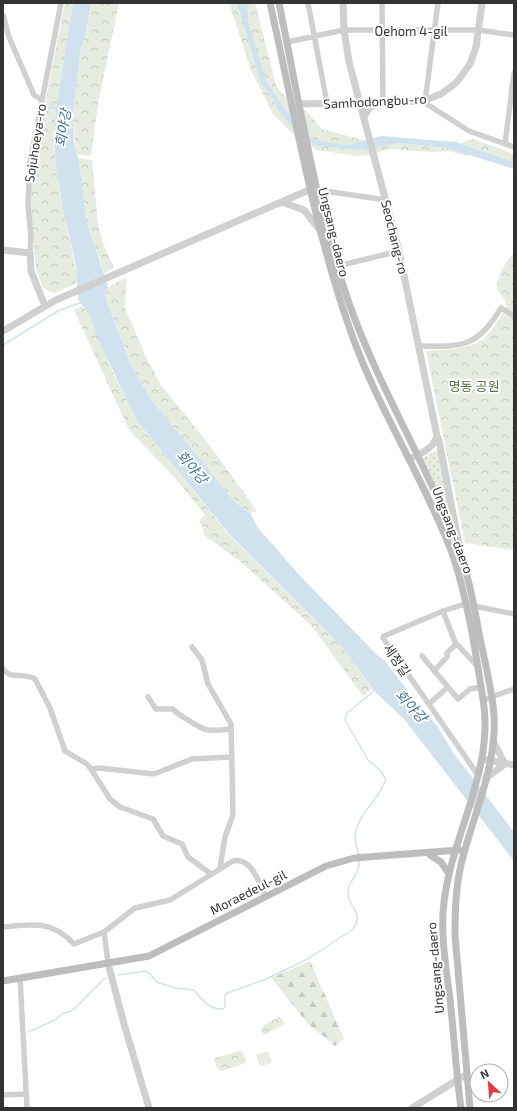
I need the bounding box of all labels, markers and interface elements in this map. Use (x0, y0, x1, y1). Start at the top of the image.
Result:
street label: Oehom 4-gil (374, 23, 448, 39)
street label: Samhodongbu-ro (323, 90, 427, 112)
street label: Sojuhoeya-ro (21, 103, 49, 183)
water label: 회야강 (51, 105, 74, 148)
street label: Ungsang-daero (315, 185, 353, 279)
street label: Seochang-ro (378, 198, 412, 276)
park label: 명동 공원 (449, 378, 499, 394)
water label: 회야강 (173, 447, 213, 488)
street label: Ungsang-daero (429, 484, 477, 576)
street label: 세정길 (380, 641, 414, 679)
water label: 회야강 (392, 686, 432, 727)
street label: Moraedeul-gil (207, 866, 289, 918)
street label: Ungsang-daero (423, 922, 447, 1014)
north arrow (469, 1063, 509, 1103)
text: N (478, 1066, 491, 1081)

